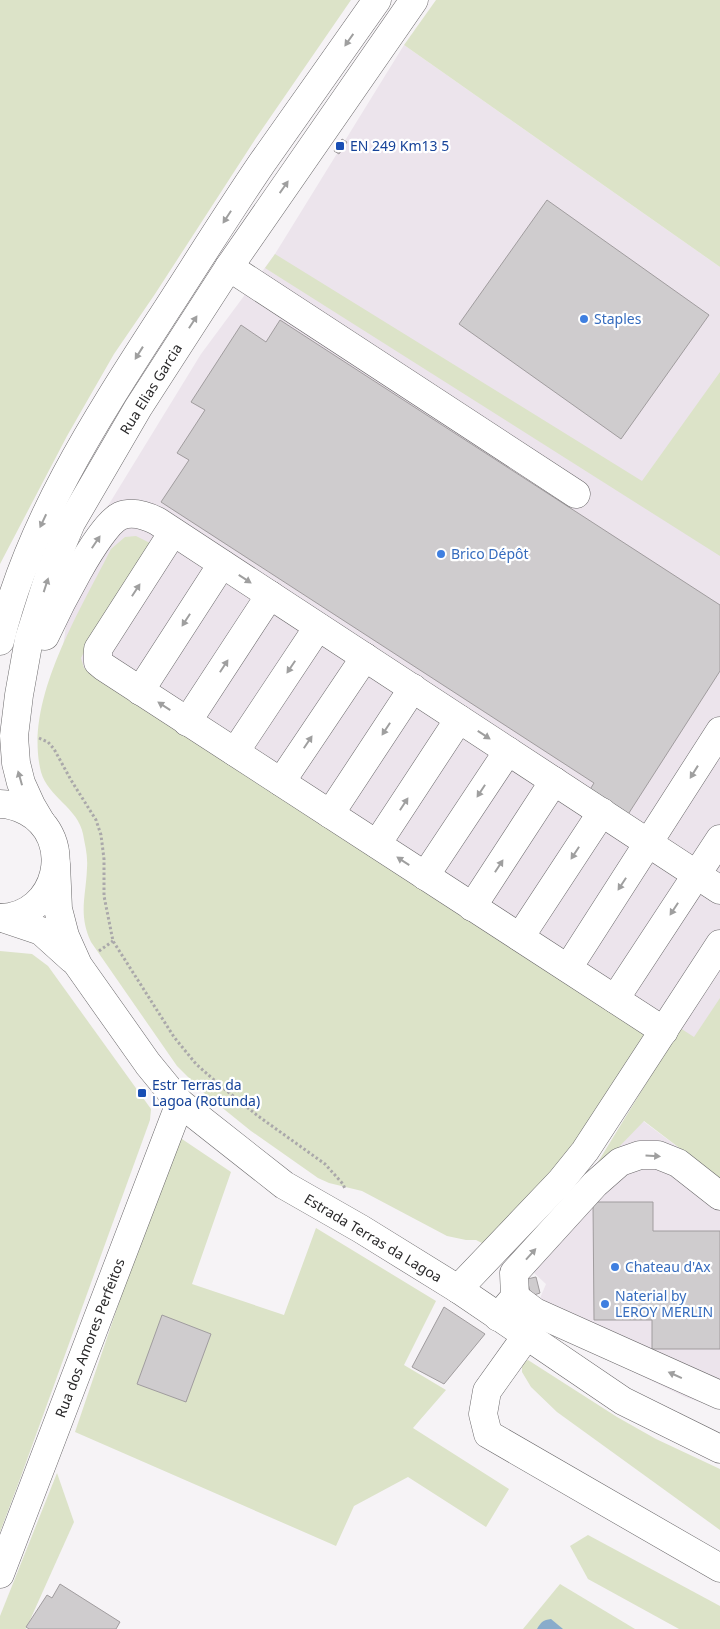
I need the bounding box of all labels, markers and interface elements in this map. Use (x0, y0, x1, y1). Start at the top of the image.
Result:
one-way arrow (344, 33, 354, 47)
place label: EN 249 Km13 5 (350, 136, 449, 155)
marker: EN 249 Km13 5 (334, 140, 346, 152)
one-way arrow (279, 181, 289, 194)
one-way arrow (222, 210, 232, 224)
place label: Staples (594, 309, 642, 328)
marker: Staples (578, 313, 590, 325)
one-way arrow (188, 316, 198, 329)
street label: Rua Elias Garcia (115, 340, 186, 438)
one-way arrow (134, 347, 143, 360)
one-way arrow (39, 514, 47, 528)
one-way arrow (91, 536, 101, 549)
place label: Brico Dépôt (451, 544, 529, 563)
marker: Brico Dépôt (435, 548, 447, 560)
one-way arrow (239, 574, 252, 584)
one-way arrow (42, 578, 50, 593)
one-way arrow (132, 583, 141, 596)
one-way arrow (181, 613, 191, 626)
one-way arrow (219, 659, 228, 673)
one-way arrow (286, 660, 296, 674)
one-way arrow (157, 701, 170, 711)
one-way arrow (381, 722, 391, 736)
one-way arrow (477, 730, 491, 740)
one-way arrow (304, 735, 313, 749)
one-way arrow (689, 766, 699, 779)
one-way arrow (16, 771, 24, 786)
one-way arrow (476, 784, 486, 798)
one-way arrow (399, 797, 409, 810)
one-way arrow (571, 847, 580, 860)
one-way arrow (396, 856, 409, 866)
one-way arrow (494, 859, 504, 872)
one-way arrow (618, 878, 627, 891)
one-way arrow (669, 902, 679, 916)
place label: Estr Terras da Lagoa (Rotunda) (152, 1075, 260, 1110)
marker: Estr Terras da Lagoa (Rotunda) (136, 1087, 148, 1099)
one-way arrow (645, 1152, 661, 1160)
street label: Estrada Terras da Lagoa (301, 1189, 446, 1286)
one-way arrow (525, 1249, 537, 1261)
street label: Rua dos Amores Perfeitos (50, 1255, 129, 1420)
place label: Chateau d'Ax (625, 1257, 711, 1276)
marker: Chateau d'Ax (609, 1261, 621, 1273)
place label: Naterial by LEROY MERLIN (615, 1286, 713, 1321)
marker: Naterial by LEROY MERLIN (599, 1298, 611, 1310)
one-way arrow (668, 1371, 682, 1379)

